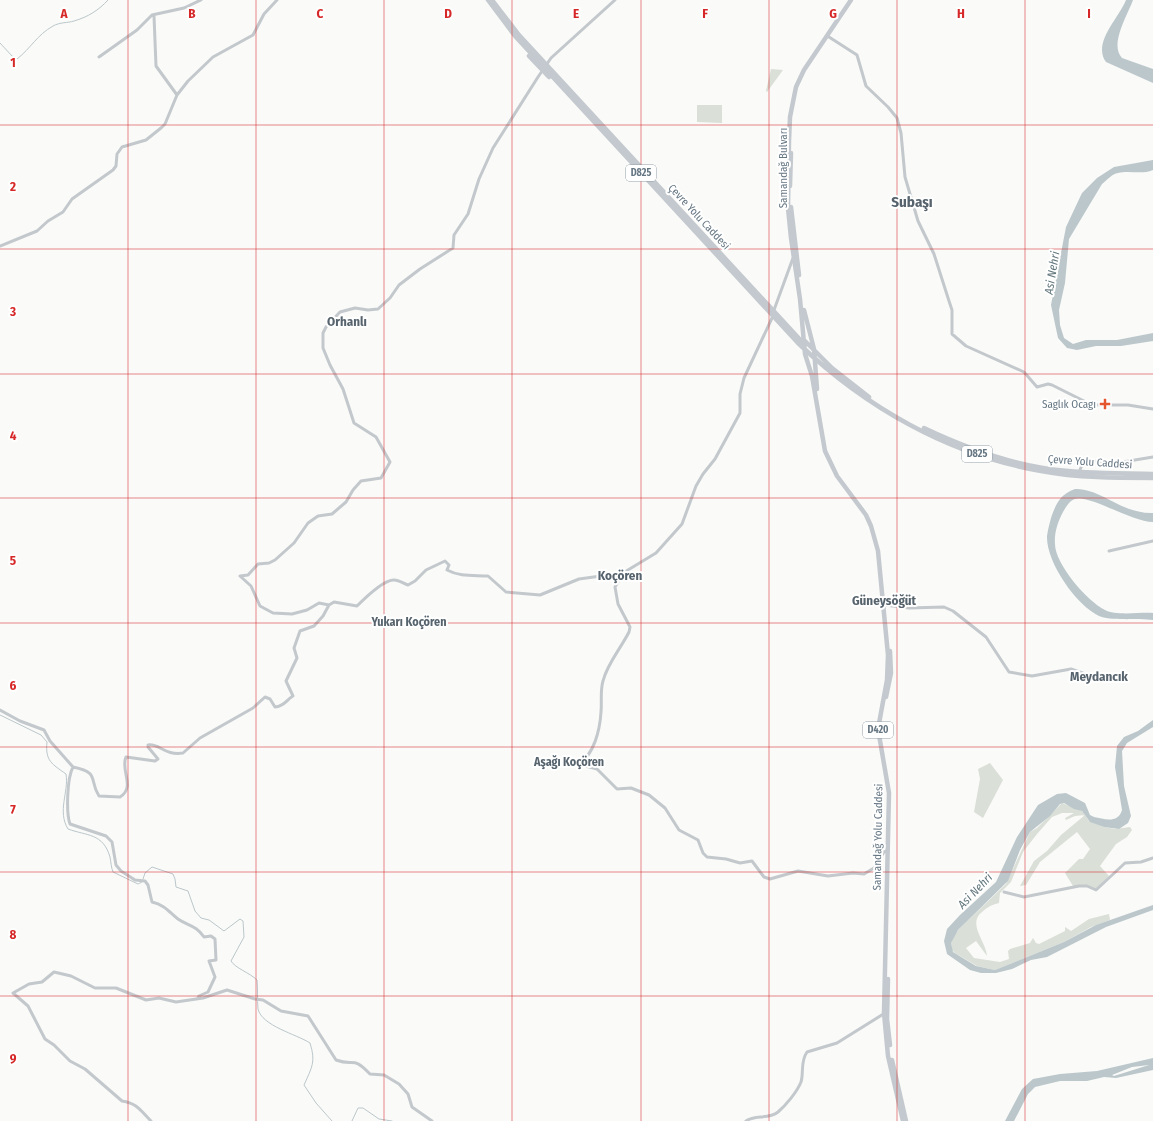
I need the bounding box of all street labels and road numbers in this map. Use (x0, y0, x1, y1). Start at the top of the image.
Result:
street label: Samandağ Bulvarı (777, 128, 790, 208)
road number: D825 (626, 165, 656, 181)
street label: Çevre Yolu Caddesi (665, 182, 733, 253)
road number: D825 (962, 446, 992, 462)
street label: Çevre Yolu Caddesi (1047, 453, 1133, 471)
road number: D420 (863, 722, 893, 738)
street label: Samandağ Yolu Caddesi (871, 783, 885, 891)

